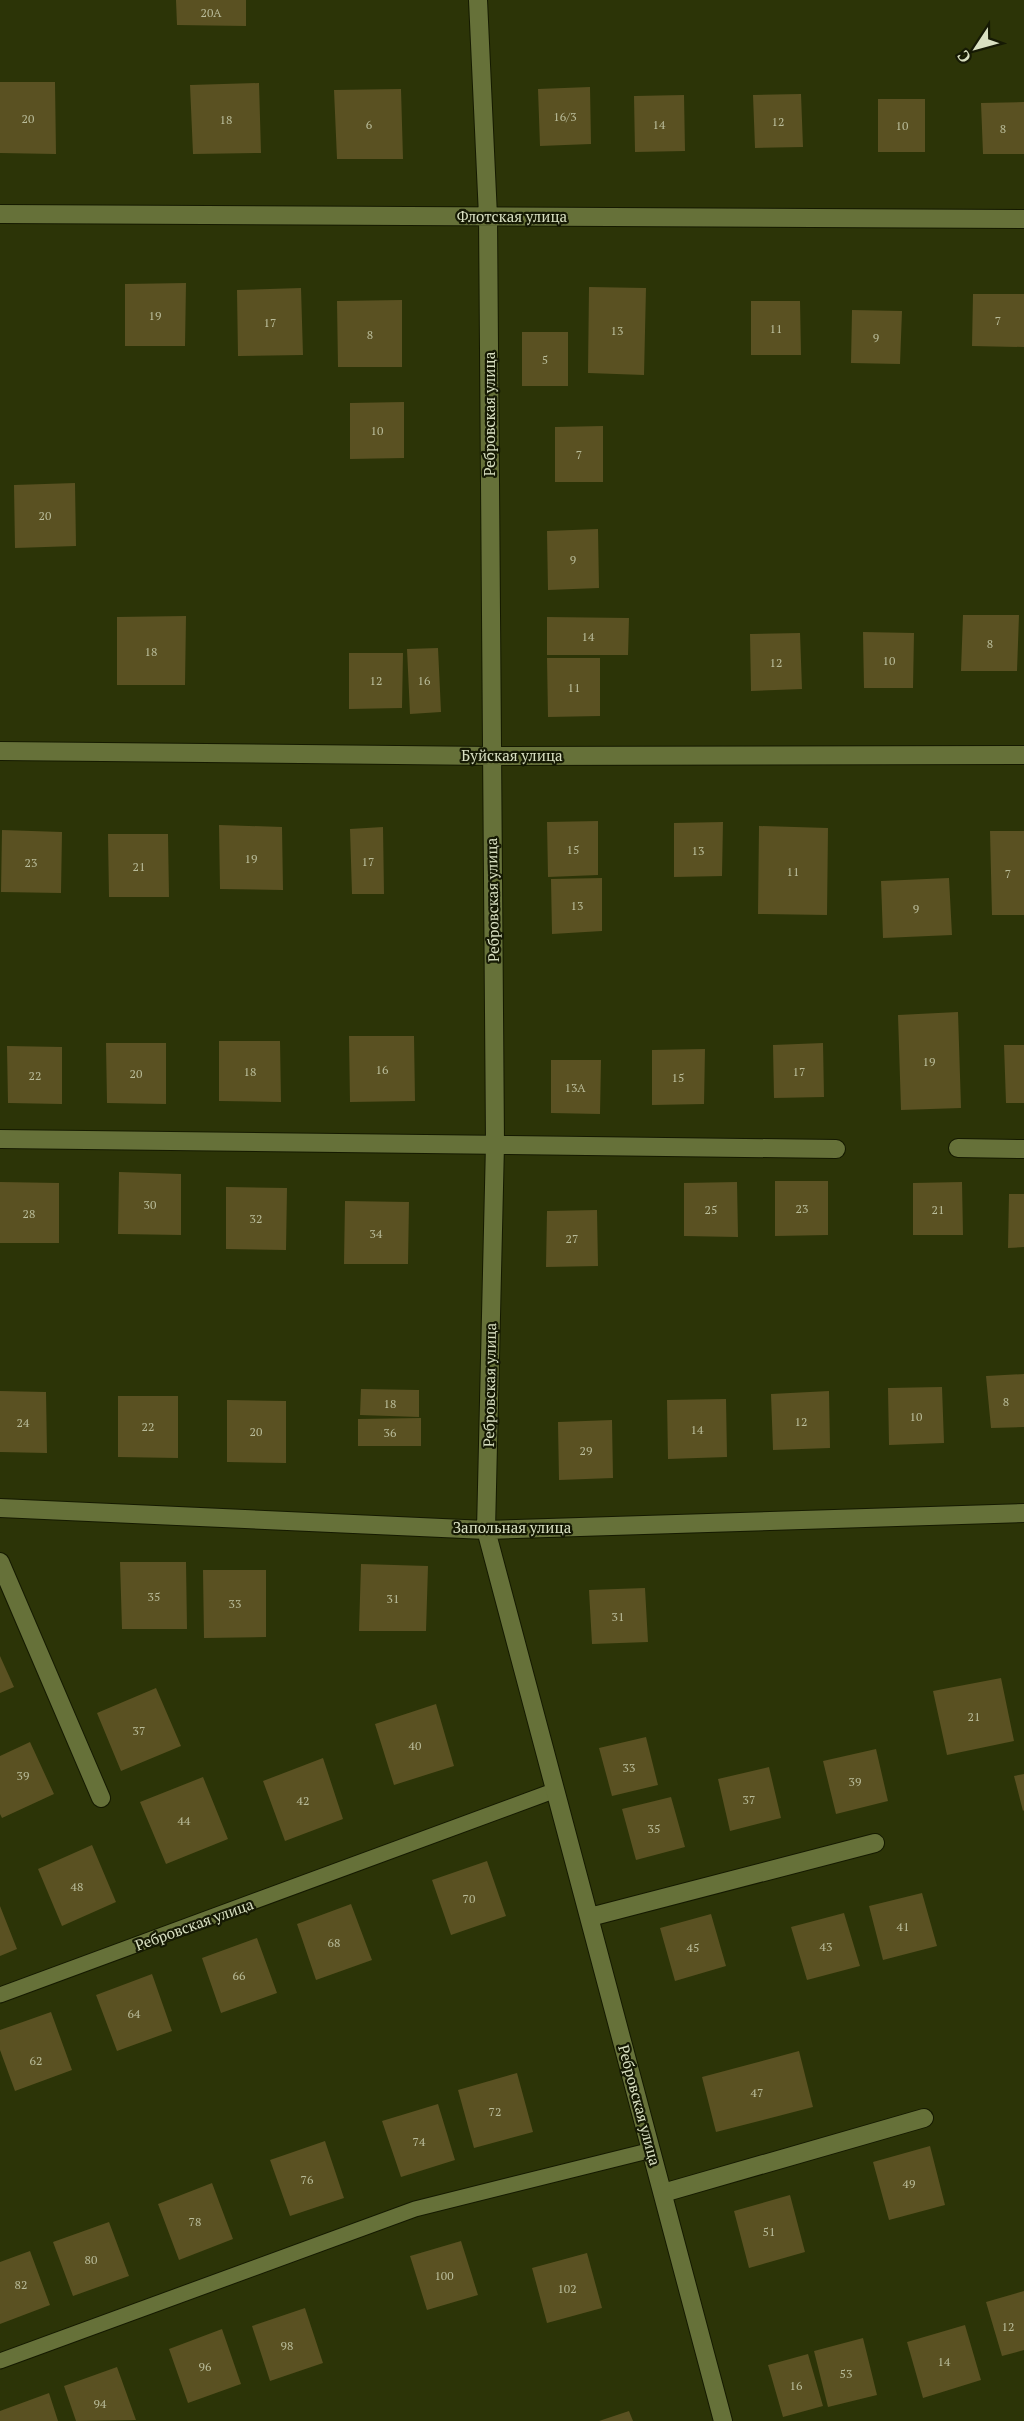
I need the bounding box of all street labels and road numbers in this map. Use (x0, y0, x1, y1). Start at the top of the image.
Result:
street label: Флотская улица (457, 206, 568, 226)
street label: Ребровская улица (479, 351, 499, 476)
street label: Буйская улица (461, 745, 563, 765)
street label: Ребровская улица (481, 837, 503, 962)
street label: Ребровская улица (478, 1322, 500, 1447)
street label: Запольная улица (453, 1517, 572, 1537)
street label: Ребровская улица (132, 1893, 256, 1955)
street label: Ребровская улица (614, 2042, 666, 2168)

